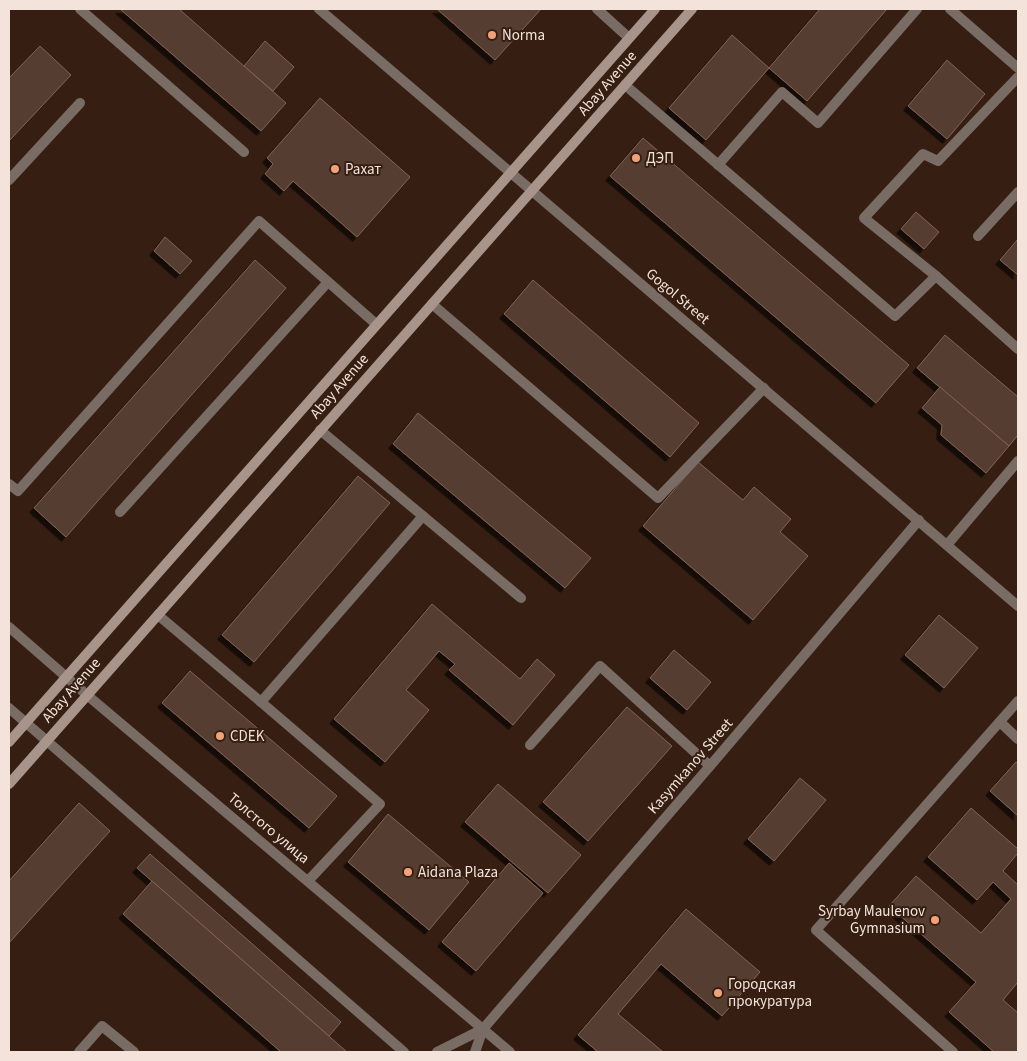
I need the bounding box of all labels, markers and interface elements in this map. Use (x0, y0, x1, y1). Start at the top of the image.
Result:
place label: Norma (502, 25, 545, 46)
marker: Norma (486, 29, 498, 41)
street label: Abay Avenue (573, 46, 642, 120)
place label: ДЭП (646, 148, 674, 169)
marker: ДЭП (630, 152, 642, 164)
place label: Рахат (345, 159, 381, 180)
marker: Рахат (329, 163, 341, 175)
street label: Gogol Street (641, 264, 714, 329)
street label: Abay Avenue (305, 349, 374, 423)
street label: Abay Avenue (37, 653, 106, 727)
street label: Kasymkanov Street (643, 714, 738, 819)
place label: CDEK (230, 726, 265, 747)
marker: CDEK (214, 730, 226, 742)
street label: Толстого улица (223, 788, 314, 869)
place label: Aidana Plaza (418, 862, 498, 883)
marker: Aidana Plaza (402, 866, 414, 878)
place label: Syrbay Maulenov Gymnasium (818, 901, 925, 939)
marker: Syrbay Maulenov Gymnasium (929, 914, 941, 926)
place label: Городская прокуратура (728, 974, 812, 1012)
marker: Городская прокуратура (712, 987, 724, 999)

